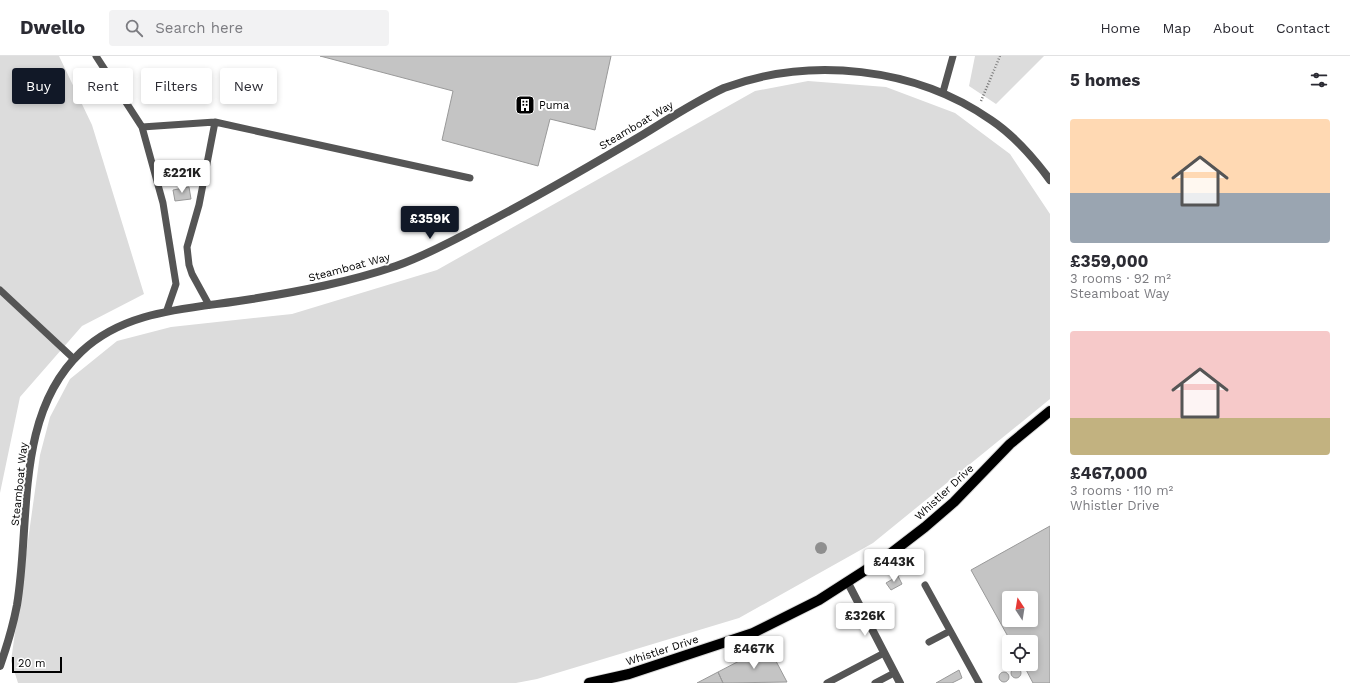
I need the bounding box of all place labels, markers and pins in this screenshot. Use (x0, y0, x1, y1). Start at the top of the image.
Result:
building icon: Puma (514, 94, 536, 116)
place label: Puma (539, 99, 569, 112)
pin: £221K (154, 160, 210, 194)
pin: £359K (402, 206, 458, 240)
pin: £443K (866, 549, 922, 583)
pin: £326K (837, 603, 893, 637)
pin: £467K (726, 636, 782, 670)

